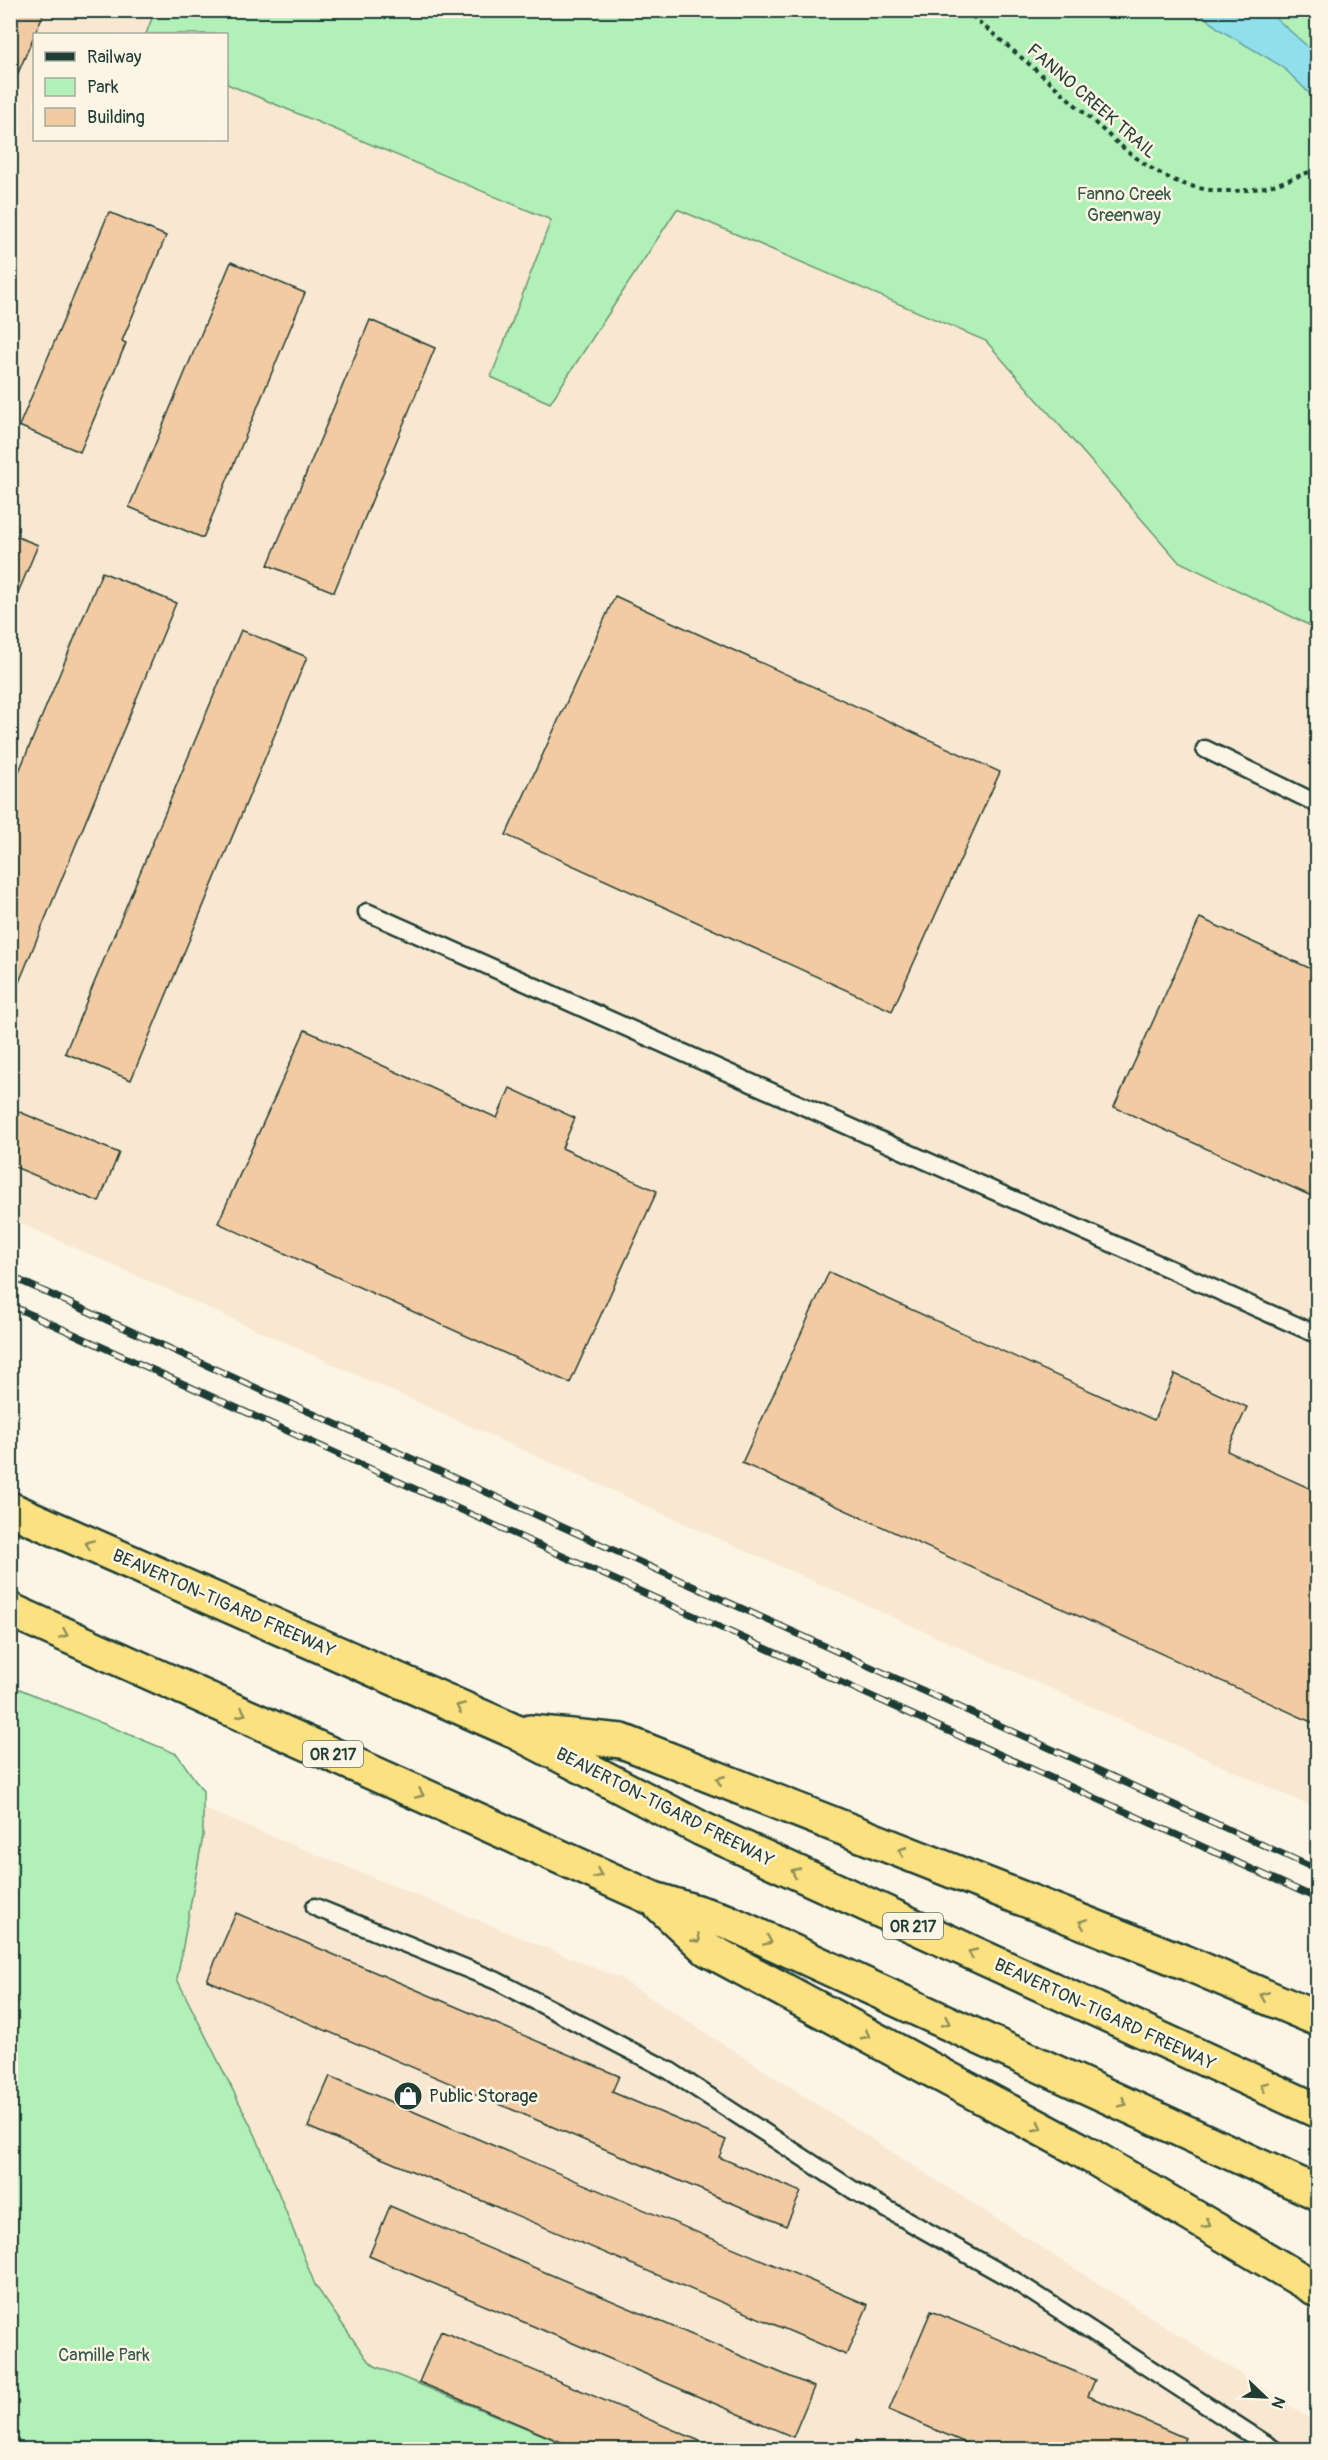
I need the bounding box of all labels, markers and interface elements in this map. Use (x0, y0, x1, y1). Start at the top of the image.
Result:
legend (33, 33, 228, 141)
street label: FANNO CREEK TRAIL (1022, 39, 1161, 164)
text: Railway (87, 46, 142, 69)
text: Park (87, 76, 119, 99)
text: Building (87, 106, 145, 129)
park label: Fanno Creek Greenway (1077, 183, 1172, 227)
one-way arrow (85, 1539, 96, 1551)
street label: BEAVERTON-TIGARD FREEWAY (109, 1544, 339, 1663)
one-way arrow (58, 1627, 69, 1639)
one-way arrow (456, 1702, 467, 1714)
one-way arrow (236, 1706, 247, 1718)
road number: OR 217 (303, 1741, 363, 1767)
street label: BEAVERTON-TIGARD FREEWAY (552, 1742, 778, 1873)
one-way arrow (715, 1774, 726, 1787)
one-way arrow (413, 1786, 424, 1798)
one-way arrow (897, 1846, 908, 1858)
one-way arrow (591, 1866, 602, 1878)
one-way arrow (790, 1867, 801, 1879)
road number: OR 217 (883, 1913, 943, 1939)
one-way arrow (1078, 1917, 1089, 1930)
one-way arrow (690, 1932, 700, 1943)
one-way arrow (762, 1933, 773, 1945)
one-way arrow (968, 1948, 979, 1960)
street label: BEAVERTON-TIGARD FREEWAY (991, 1953, 1220, 2076)
one-way arrow (1259, 1991, 1270, 2003)
one-way arrow (939, 2014, 950, 2026)
one-way arrow (860, 2028, 871, 2039)
shop icon: Public Storage (392, 2080, 424, 2112)
one-way arrow (1260, 2082, 1271, 2094)
place label: Public Storage (429, 2085, 538, 2108)
one-way arrow (1116, 2096, 1127, 2108)
one-way arrow (1032, 2120, 1042, 2131)
one-way arrow (1201, 2217, 1211, 2229)
park label: Camille Park (58, 2344, 150, 2367)
north arrow (1235, 2367, 1295, 2427)
text: N (1266, 2394, 1289, 2412)

